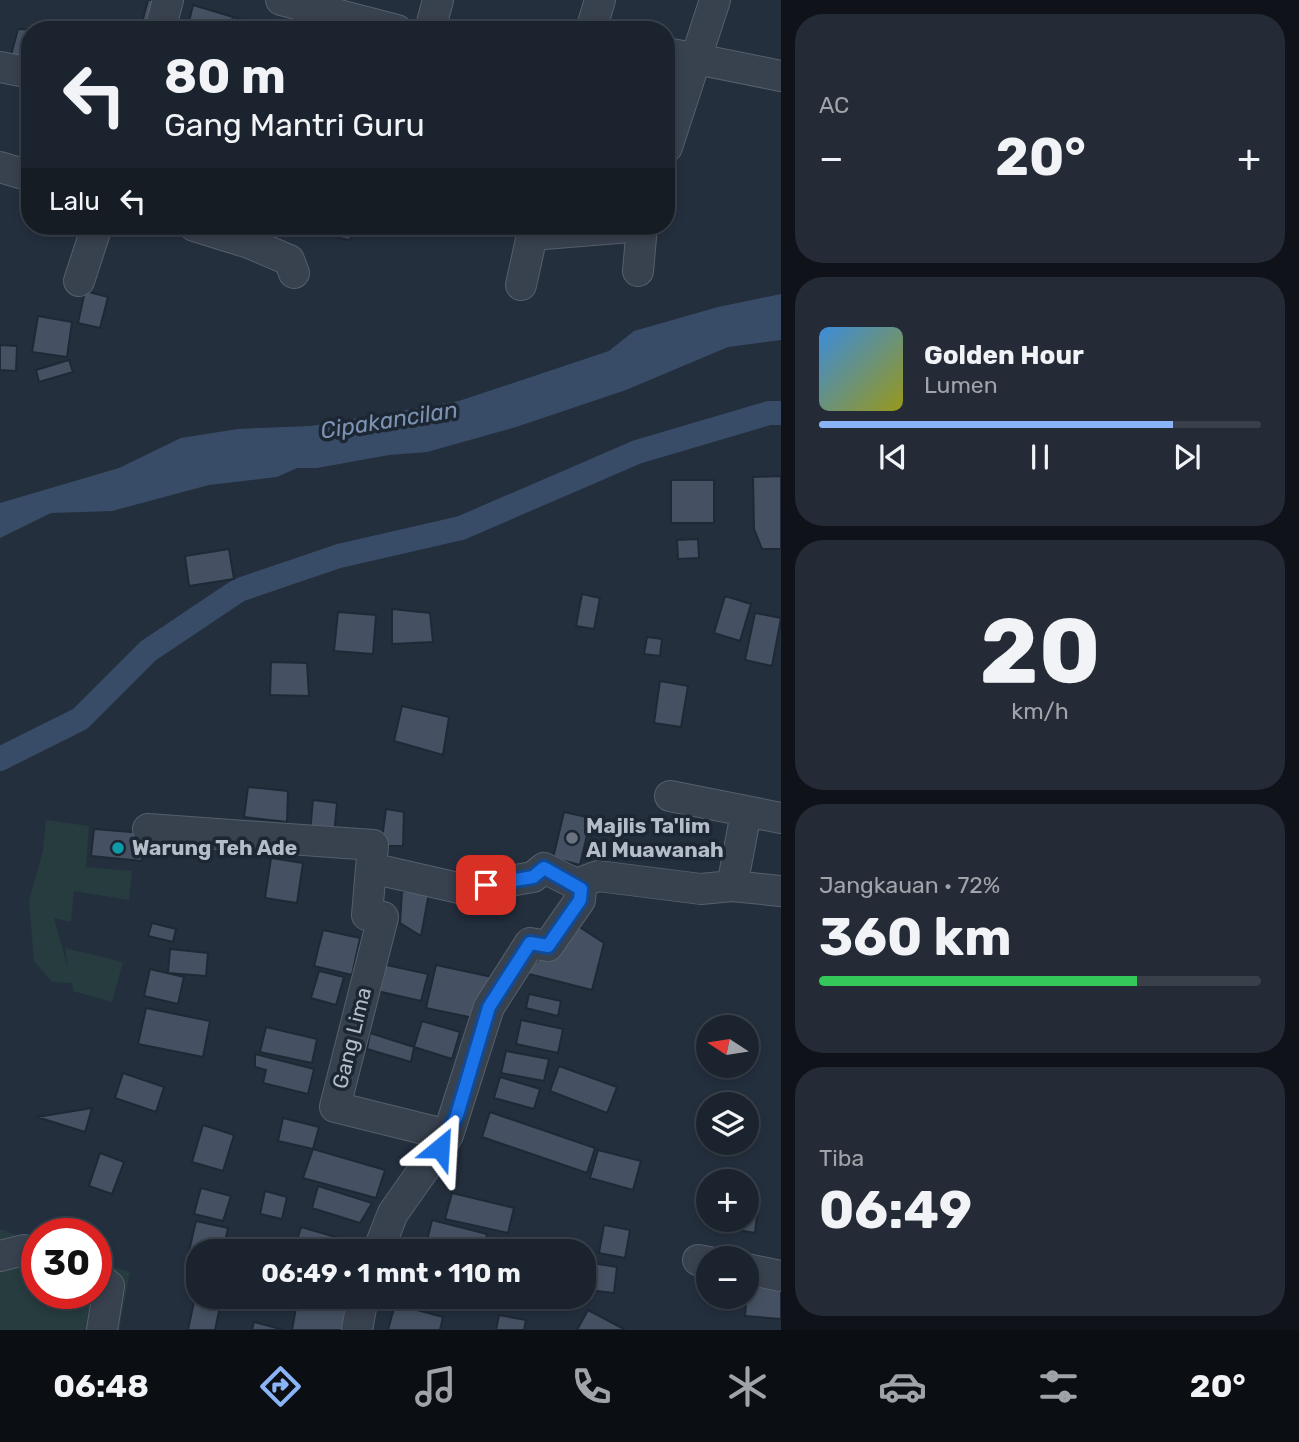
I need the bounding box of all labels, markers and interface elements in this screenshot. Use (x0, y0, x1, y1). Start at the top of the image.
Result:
text: 80 m (164, 47, 286, 105)
icon: left (49, 49, 140, 140)
text: AC (819, 91, 849, 119)
text: Gang Mantri Guru (164, 106, 425, 144)
text: 20° (995, 126, 1086, 188)
text: − (819, 135, 844, 181)
text: + (1237, 135, 1261, 181)
icon: left (114, 182, 152, 220)
text: Lalu (49, 186, 100, 217)
text: Golden Hour (924, 340, 1084, 371)
text: Lumen (924, 371, 998, 399)
water label: Cipakancilan (318, 395, 460, 445)
icon: previous (874, 438, 912, 476)
icon: pause (1021, 438, 1059, 476)
icon: next (1168, 438, 1206, 476)
text: 20 (979, 597, 1101, 705)
text: km/h (1011, 697, 1069, 725)
place label: Majlis Ta'lim Al Muawanah (586, 813, 724, 862)
marker: Majlis Ta'lim Al Muawanah (564, 830, 580, 846)
place label: Warung Teh Ade (132, 835, 297, 860)
marker: Warung Teh Ade (110, 840, 126, 856)
pin (456, 855, 516, 915)
icon: arrive (467, 866, 505, 904)
text: Jangkauan · 72% (819, 871, 1000, 899)
text: 360 km (819, 906, 1012, 968)
street label: Gang Lima (327, 985, 376, 1091)
north arrow (696, 1015, 760, 1078)
map controls (696, 1015, 759, 1309)
button: layers (696, 1092, 759, 1155)
position arrow (403, 1111, 477, 1185)
text: Tiba (819, 1144, 864, 1172)
button: + (696, 1169, 759, 1232)
text: 06:49 (819, 1179, 972, 1241)
speed limit sign: 30 (21, 1218, 112, 1309)
button: − (696, 1246, 759, 1309)
text: 06:49 · 1 mnt · 110 m (261, 1258, 521, 1289)
icon: directions (256, 1362, 305, 1411)
icon: music (411, 1362, 460, 1411)
icon: phone (567, 1362, 616, 1411)
icon: climate (723, 1362, 772, 1411)
icon: car (878, 1362, 927, 1411)
icon: filters (1034, 1362, 1083, 1411)
text: 06:48 (53, 1367, 149, 1405)
text: 20° (1190, 1367, 1246, 1405)

